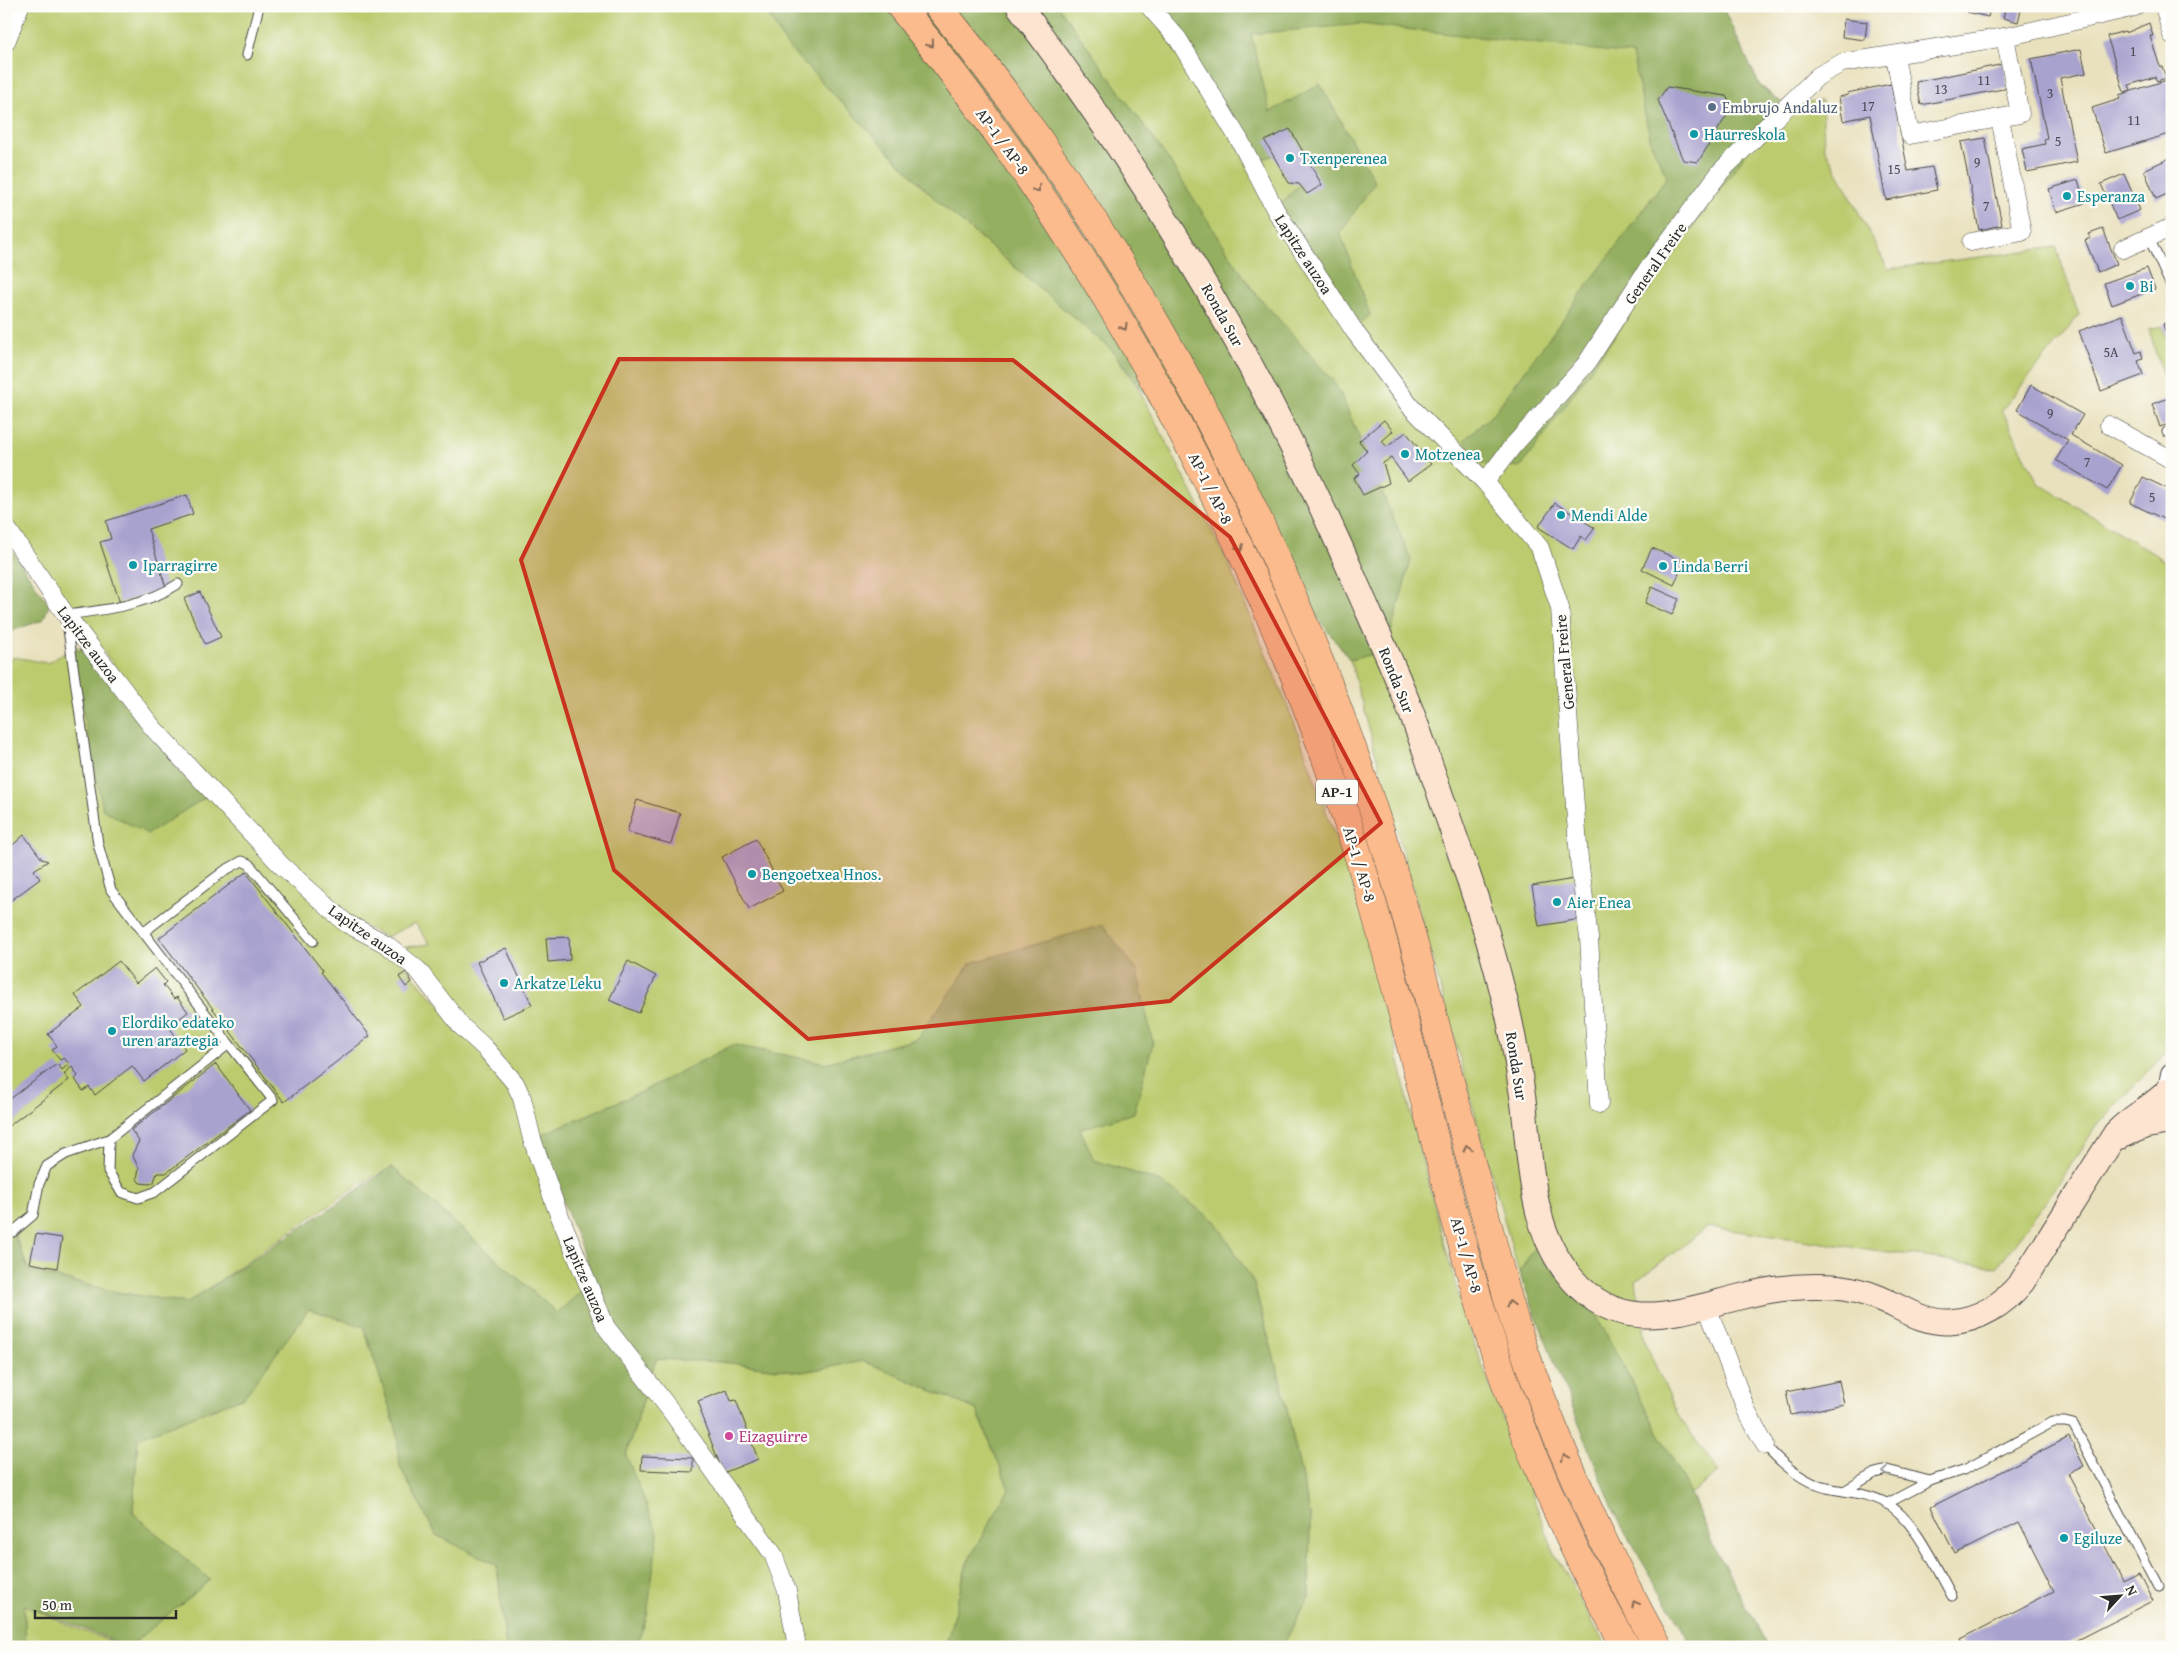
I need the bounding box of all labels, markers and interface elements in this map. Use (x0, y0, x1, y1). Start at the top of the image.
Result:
one-way arrow (926, 38, 934, 47)
house number: 1 (2130, 41, 2136, 61)
house number: 11 (1977, 70, 1991, 90)
house number: 13 (1934, 79, 1948, 99)
house number: 3 (2047, 83, 2053, 103)
place label: Embrujo Andaluz (1722, 95, 1838, 119)
house number: 17 (1861, 96, 1875, 116)
marker: Embrujo Andaluz (1706, 101, 1718, 113)
street label: AP-1 / AP-8 (970, 103, 1036, 180)
house number: 11 (2127, 110, 2141, 130)
place label: Haurreskola (1704, 122, 1786, 146)
marker: Haurreskola (1688, 128, 1700, 140)
house number: 5 (2055, 131, 2061, 151)
place label: Txenperenea (1300, 146, 1388, 170)
marker: Txenperenea (1284, 152, 1296, 164)
house number: 9 (1974, 152, 1981, 172)
house number: 15 (1887, 159, 1901, 179)
one-way arrow (1031, 184, 1041, 193)
place label: Esperanza (2077, 184, 2146, 208)
marker: Esperanza (2061, 190, 2073, 202)
house number: 7 (1983, 196, 1990, 216)
street label: Lapitze auzoa (1269, 209, 1339, 299)
street label: General Freire (1618, 217, 1692, 309)
place label: Bi (2140, 274, 2154, 298)
street label: Ronda Sur (1196, 279, 1250, 351)
marker: Bi (2124, 280, 2136, 292)
one-way arrow (1118, 321, 1128, 330)
house number: 5A (2103, 342, 2119, 362)
house number: 9 (2047, 403, 2054, 423)
place label: Motzenea (1415, 442, 1481, 466)
street label: AP-1 / AP-8 (1183, 448, 1239, 528)
marker: Motzenea (1399, 448, 1411, 460)
house number: 7 (2084, 452, 2091, 472)
house number: 5 (2149, 487, 2155, 507)
place label: Mendi Alde (1571, 503, 1647, 527)
marker: Mendi Alde (1555, 509, 1567, 521)
one-way arrow (1234, 543, 1245, 552)
place label: Iparragirre (143, 553, 218, 577)
place label: Linda Berri (1673, 554, 1749, 578)
marker: Iparragirre (127, 559, 139, 571)
marker: Linda Berri (1657, 560, 1669, 572)
street label: Lapitze auzoa (52, 600, 126, 688)
street label: General Freire (1548, 613, 1580, 711)
street label: Ronda Sur (1373, 643, 1421, 717)
road number: AP-1 (1316, 780, 1358, 804)
street label: AP-1 / AP-8 (1337, 823, 1383, 905)
place label: Bengoetxea Hnos. (762, 862, 881, 886)
marker: Bengoetxea Hnos. (746, 868, 758, 880)
place label: Aier Enea (1567, 890, 1631, 914)
marker: Aier Enea (1551, 896, 1563, 908)
street label: Lapitze auzoa (324, 898, 413, 970)
place label: Arkatze Leku (514, 971, 602, 995)
marker: Arkatze Leku (498, 977, 510, 989)
place label: Elordiko edateko uren araztegia (122, 1010, 234, 1052)
marker: Elordiko edateko uren araztegia (106, 1025, 118, 1037)
street label: Ronda Sur (1500, 1030, 1534, 1102)
one-way arrow (1463, 1144, 1473, 1152)
street label: AP-1 / AP-8 (1445, 1214, 1489, 1296)
street label: Lapitze auzoa (557, 1232, 615, 1326)
one-way arrow (1505, 1300, 1516, 1309)
place label: Eizaguirre (739, 1424, 808, 1448)
marker: Eizaguirre (723, 1430, 735, 1442)
one-way arrow (1560, 1453, 1571, 1462)
one-way arrow (1881, 1466, 1889, 1477)
place label: Egiluze (2074, 1526, 2122, 1550)
marker: Egiluze (2058, 1532, 2070, 1544)
north arrow (2096, 1570, 2146, 1620)
text: N (2121, 1582, 2143, 1599)
scale bar (35, 1588, 176, 1620)
text: 50 m (42, 1594, 73, 1615)
one-way arrow (1631, 1600, 1641, 1609)

